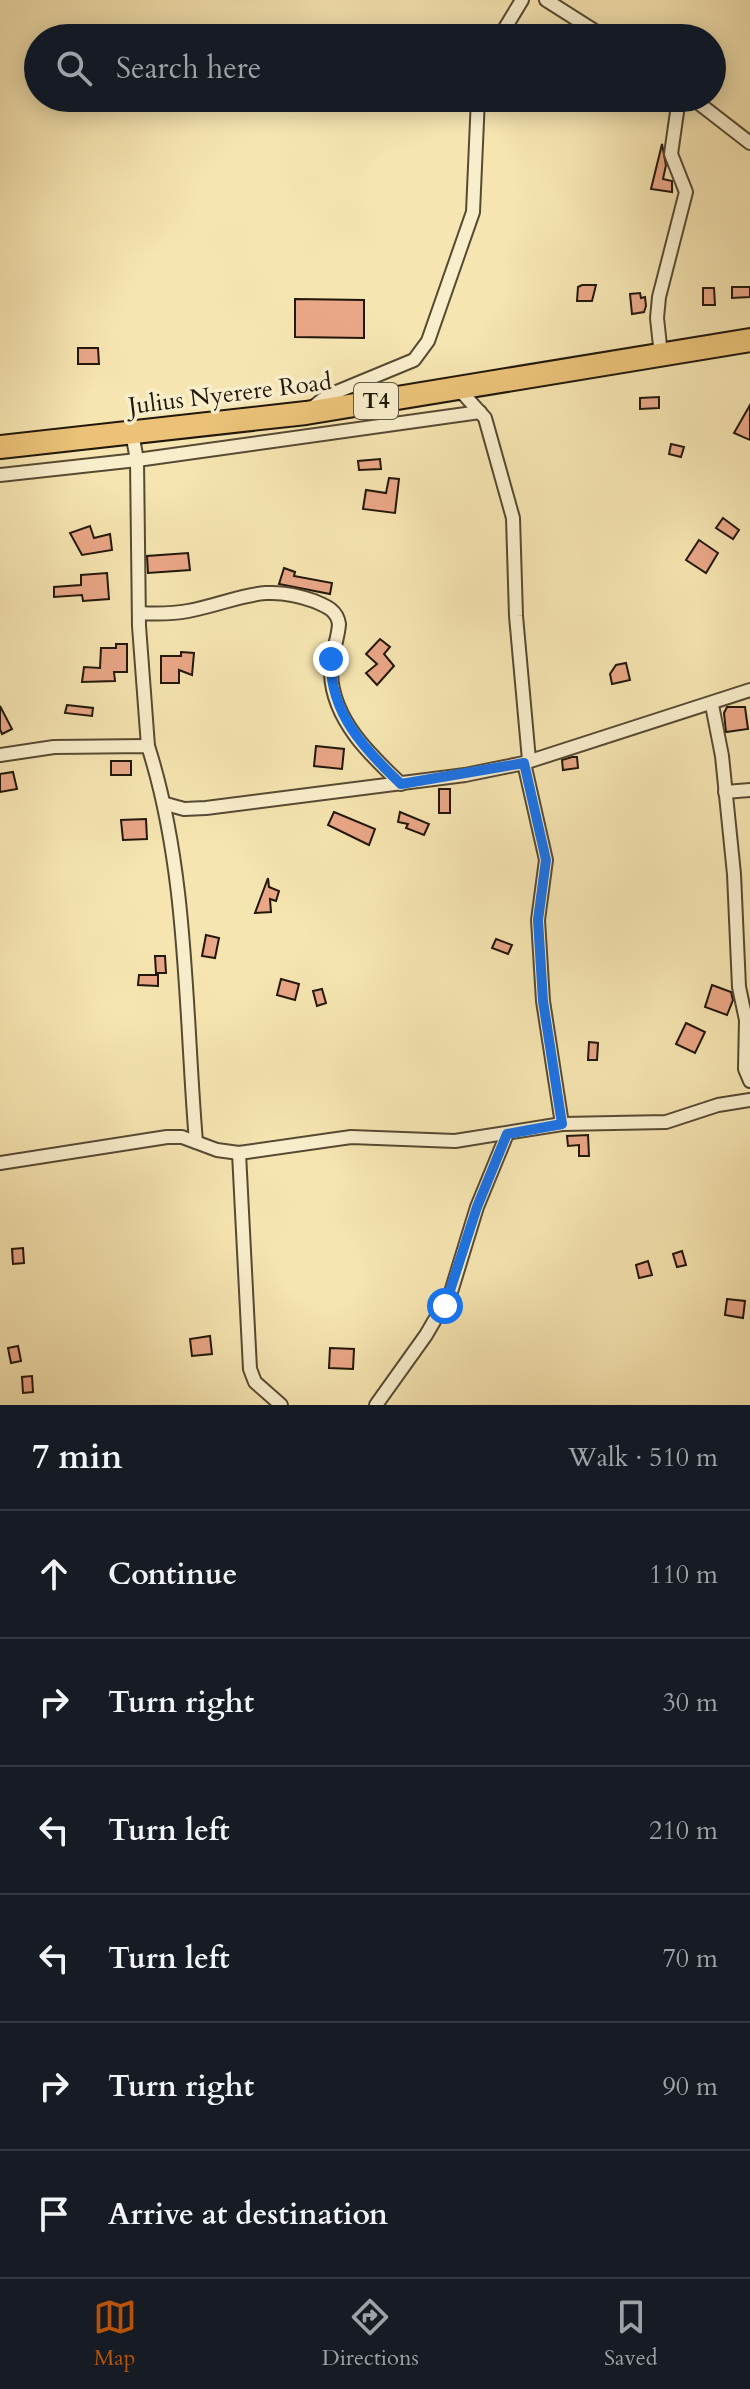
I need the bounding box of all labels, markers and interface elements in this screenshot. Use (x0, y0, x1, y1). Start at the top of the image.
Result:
search box (24, 24, 726, 112)
icon: search (52, 46, 96, 90)
text: Search here (116, 48, 261, 89)
street label: Julius Nyerere Road (124, 365, 334, 423)
road number: T4 (354, 383, 398, 419)
route end (313, 641, 349, 677)
route start (427, 1288, 463, 1324)
text: 7 min (32, 1434, 123, 1480)
text: Walk · 510 m (568, 1440, 718, 1475)
icon: ahead (32, 1552, 76, 1596)
text: Continue (108, 1554, 237, 1595)
text: 110 m (649, 1557, 718, 1592)
icon: right (32, 1680, 76, 1724)
text: Turn right (108, 1682, 254, 1723)
text: 30 m (662, 1685, 718, 1720)
icon: left (32, 1808, 76, 1852)
text: Turn left (108, 1810, 230, 1851)
text: 210 m (649, 1813, 718, 1848)
icon: left (32, 1936, 76, 1980)
text: Turn left (108, 1938, 230, 1979)
text: 70 m (662, 1941, 718, 1976)
icon: right (32, 2064, 76, 2108)
text: Turn right (108, 2066, 254, 2107)
text: 90 m (662, 2069, 718, 2104)
icon: arrive (32, 2192, 76, 2236)
text: Arrive at destination (108, 2194, 388, 2235)
tab: Map (93, 2295, 137, 2373)
tab: Directions (322, 2295, 419, 2373)
tab: Saved (604, 2295, 657, 2373)

